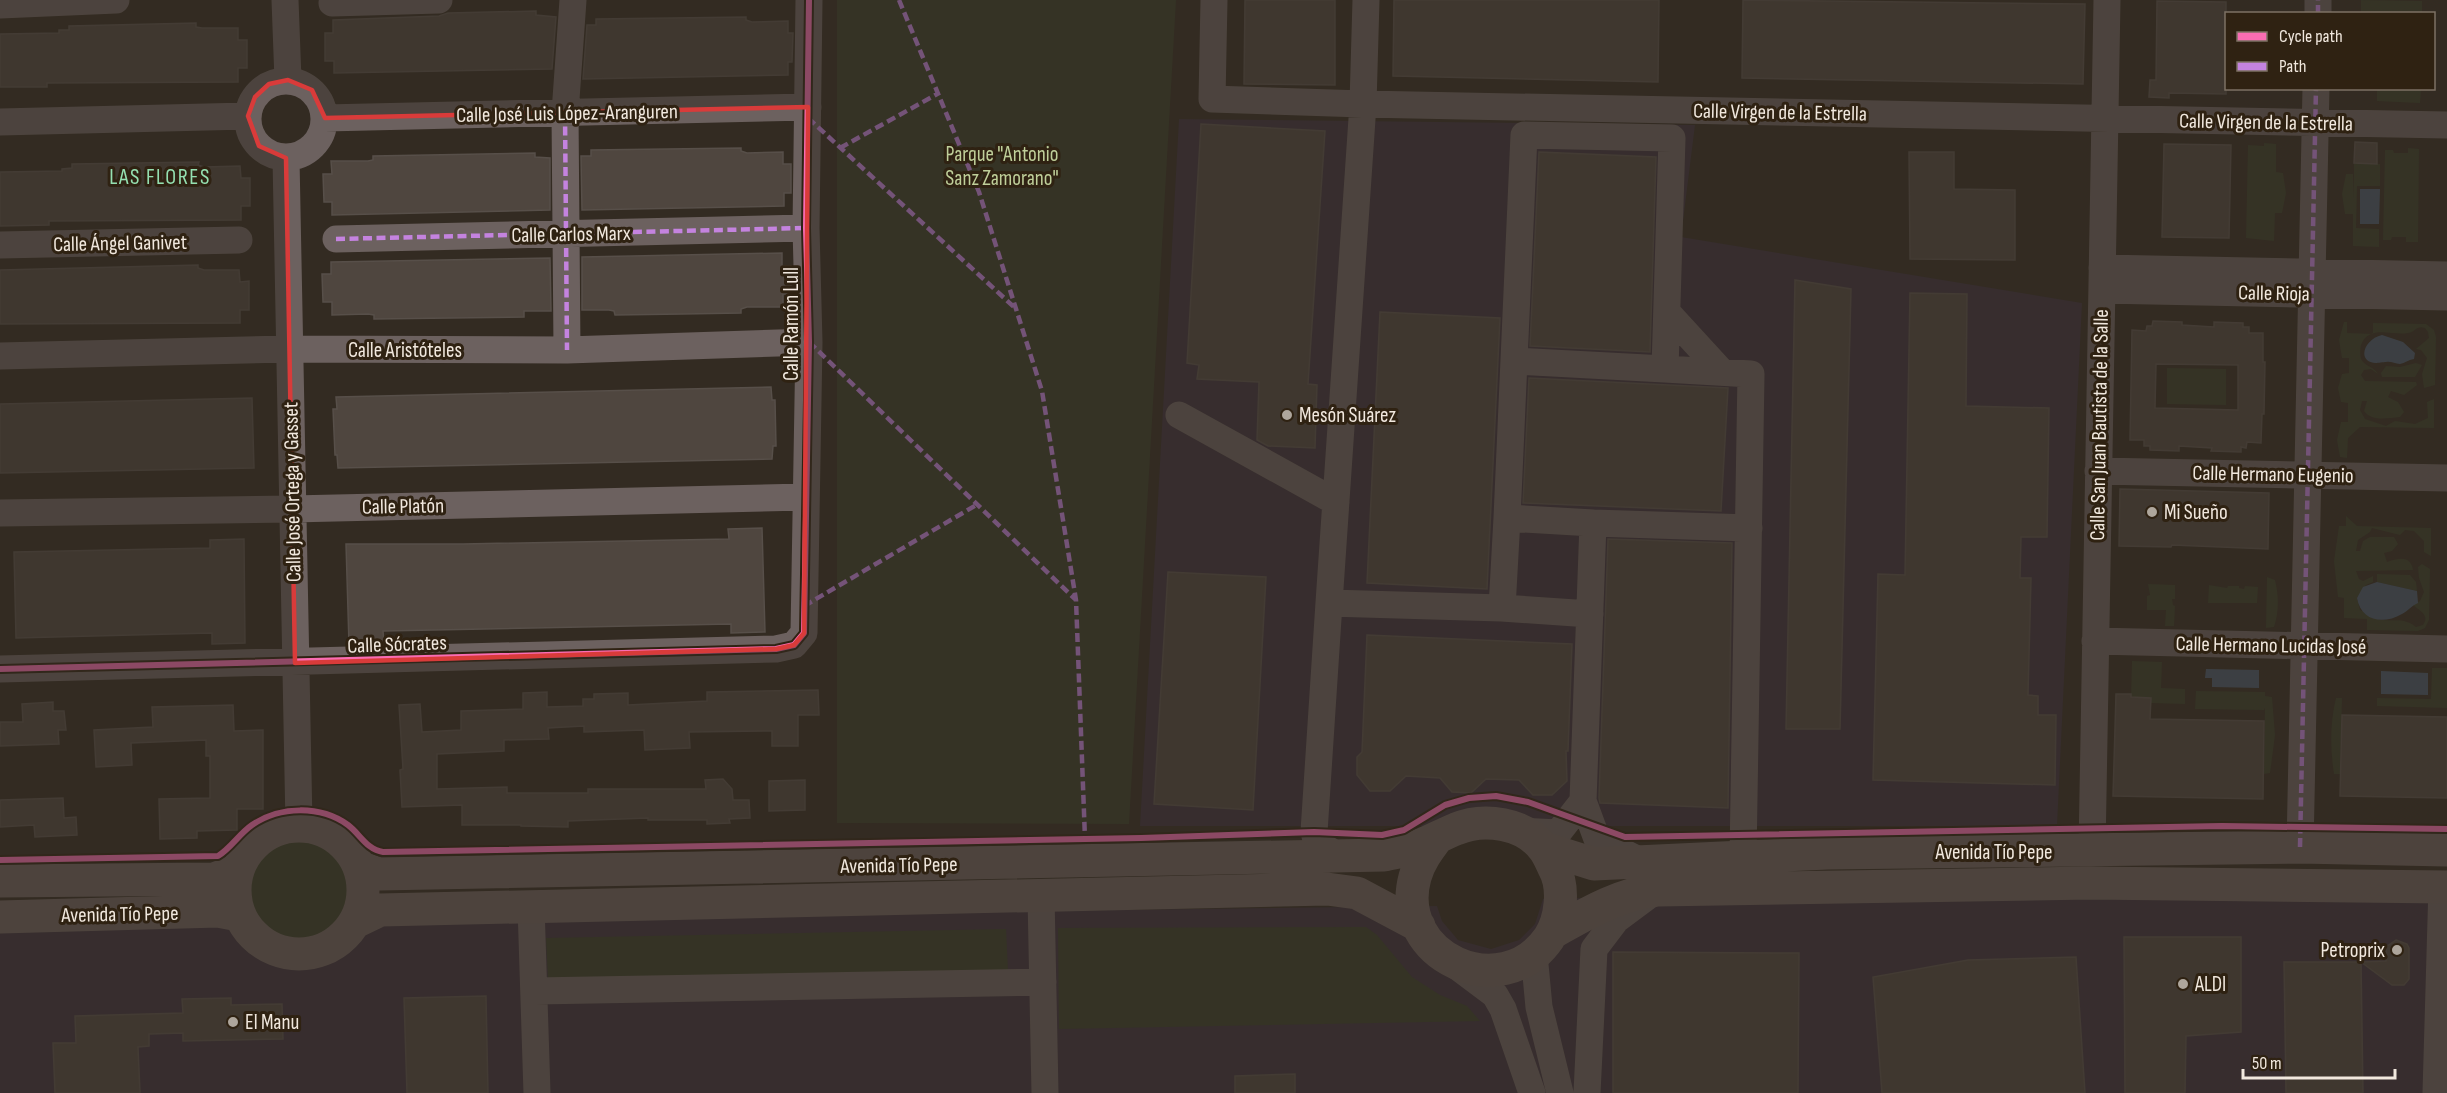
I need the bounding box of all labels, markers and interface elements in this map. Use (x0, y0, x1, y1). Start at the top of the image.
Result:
legend (2225, 12, 2435, 90)
text: Cycle path (2279, 26, 2343, 47)
text: Path (2279, 56, 2307, 77)
street label: Calle Virgen de la Estrella (1693, 98, 1867, 127)
street label: Calle José Luis López-Aranguren (456, 99, 678, 128)
street label: Calle Virgen de la Estrella (2179, 108, 2353, 137)
park label: Parque "Antonio Sanz Zamorano" (945, 142, 1059, 191)
district label: LAS FLORES (109, 164, 211, 191)
street label: Calle Carlos Marx (511, 221, 631, 248)
street label: Calle Ángel Ganivet (53, 230, 187, 257)
street label: Calle Ramón Lull (779, 267, 804, 381)
street label: Calle Rioja (2238, 280, 2310, 307)
street label: Calle San Juan Bautista de la Salle (2085, 309, 2114, 541)
street label: Calle Aristóteles (348, 338, 462, 363)
street label: Calle José Ortega y Gasset (278, 402, 307, 582)
place label: Mesón Suárez (1299, 403, 1396, 428)
marker: Mesón Suárez (1280, 408, 1294, 422)
street label: Calle Hermano Eugenio (2192, 461, 2354, 488)
street label: Calle Platón (362, 493, 444, 520)
place label: Mi Sueño (2164, 500, 2228, 525)
marker: Mi Sueño (2145, 505, 2159, 519)
street label: Calle Sócrates (347, 630, 447, 659)
street label: Calle Hermano Lucidas José (2175, 631, 2367, 660)
street label: Avenida Tío Pepe (1934, 840, 2053, 865)
street label: Avenida Tío Pepe (839, 852, 958, 879)
street label: Avenida Tío Pepe (60, 901, 179, 928)
place label: Petroprix (2320, 938, 2385, 963)
marker: Petroprix (2390, 943, 2404, 957)
place label: ALDI (2194, 972, 2226, 997)
marker: ALDI (2176, 977, 2190, 991)
place label: El Manu (245, 1010, 299, 1035)
marker: El Manu (226, 1015, 240, 1029)
scale bar (2243, 1042, 2394, 1080)
text: 50 m (2252, 1053, 2282, 1074)

